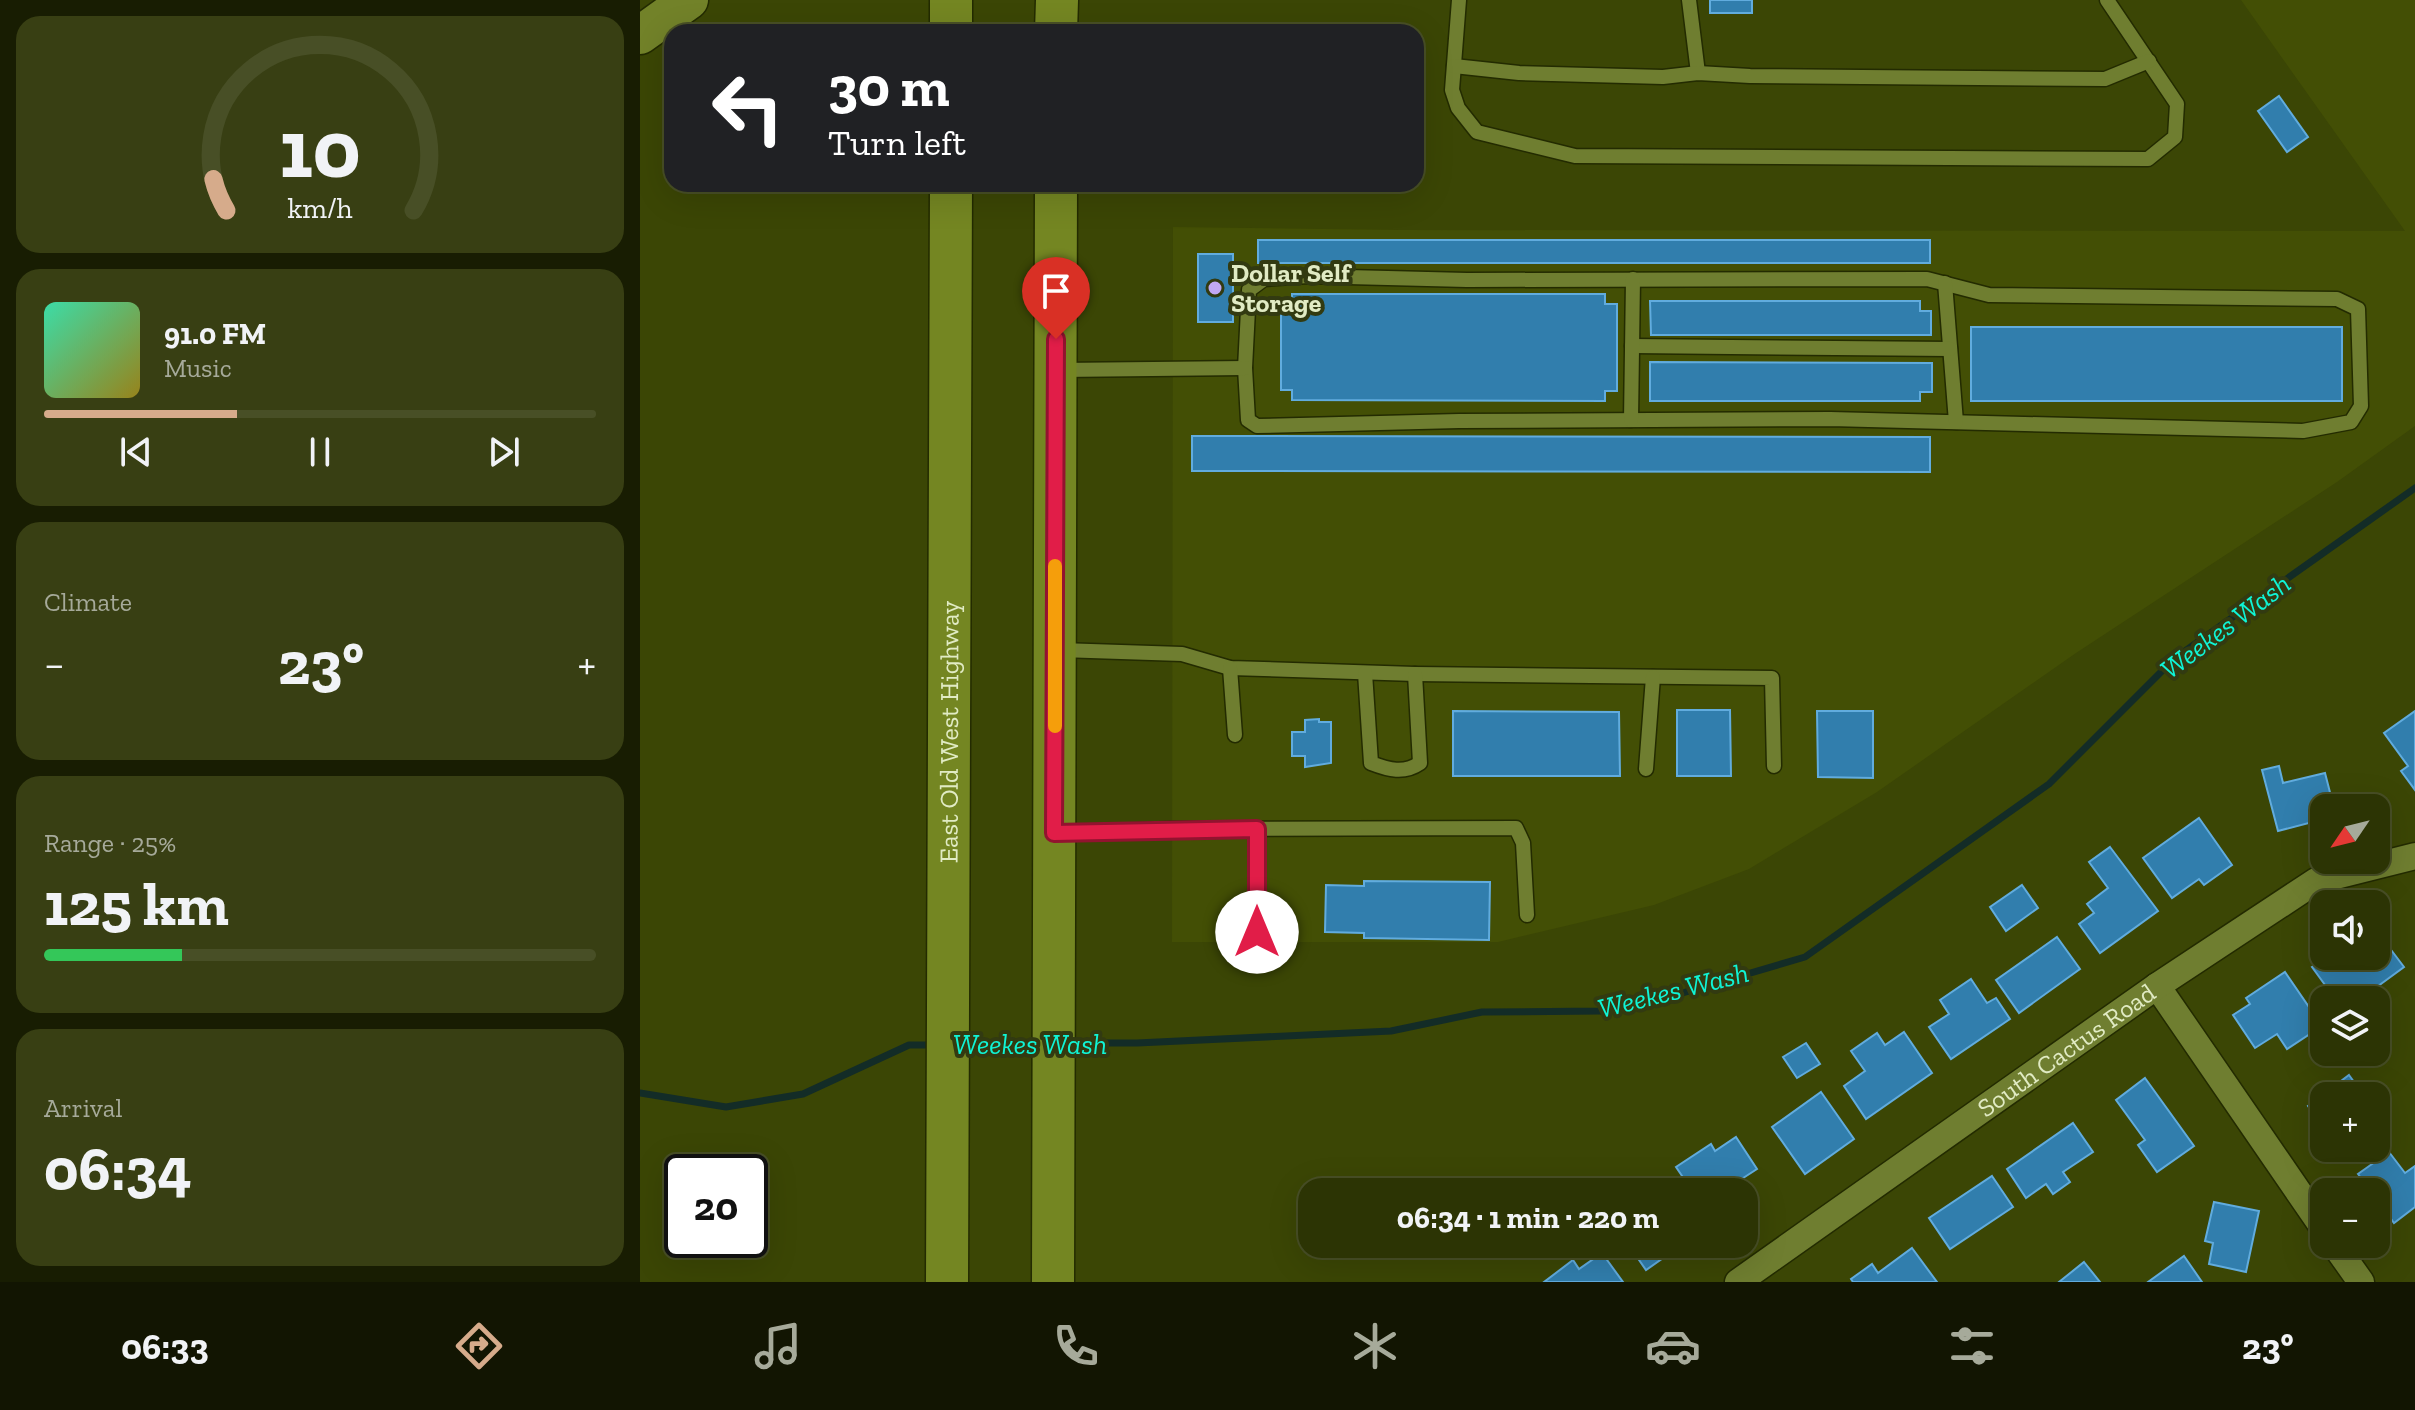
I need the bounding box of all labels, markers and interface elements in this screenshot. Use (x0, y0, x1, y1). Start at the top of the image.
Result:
text: 30 m (828, 53, 950, 120)
icon: left (696, 56, 800, 160)
text: 10 (279, 97, 361, 197)
text: Turn left (828, 121, 966, 164)
text: km/h (287, 191, 353, 225)
pin (1022, 257, 1090, 339)
place label: Dollar Self Storage (1231, 257, 1353, 319)
icon: arrive (1034, 269, 1078, 313)
marker: Dollar Self Storage (1206, 279, 1224, 297)
text: 91.0 FM (164, 316, 266, 352)
text: Music (164, 352, 232, 384)
icon: previous (114, 430, 158, 474)
icon: pause (298, 430, 342, 474)
icon: next (482, 430, 526, 474)
water label: Weekes Wash (2154, 567, 2297, 686)
text: Climate (44, 586, 132, 618)
street label: East Old West Highway (933, 600, 965, 863)
text: 23° (278, 627, 364, 699)
text: − (44, 637, 65, 690)
text: + (577, 637, 596, 690)
north arrow (2310, 794, 2390, 874)
map controls (2310, 794, 2390, 1258)
text: Range · 25% (44, 827, 176, 859)
text: 125 km (44, 868, 229, 940)
position arrow (1215, 890, 1299, 974)
button: sound (2310, 890, 2390, 970)
water label: Weekes Wash (1594, 956, 1752, 1025)
street label: South Cactus Road (1971, 976, 2162, 1124)
button: layers (2310, 986, 2390, 1066)
water label: Weekes Wash (953, 1028, 1107, 1061)
button: + (2310, 1082, 2390, 1162)
text: Arrival (44, 1092, 122, 1124)
text: 06:34 (44, 1133, 192, 1205)
speed limit sign: 20 (664, 1154, 768, 1258)
button: − (2310, 1178, 2390, 1258)
text: 06:34 · 1 min · 220 m (1397, 1200, 1659, 1236)
icon: directions (451, 1318, 507, 1374)
icon: music (750, 1318, 806, 1374)
icon: phone (1048, 1318, 1104, 1374)
icon: climate (1347, 1318, 1403, 1374)
icon: car (1645, 1318, 1701, 1374)
icon: filters (1944, 1318, 2000, 1374)
text: 06:33 (121, 1325, 209, 1368)
text: 23° (2242, 1325, 2294, 1368)

